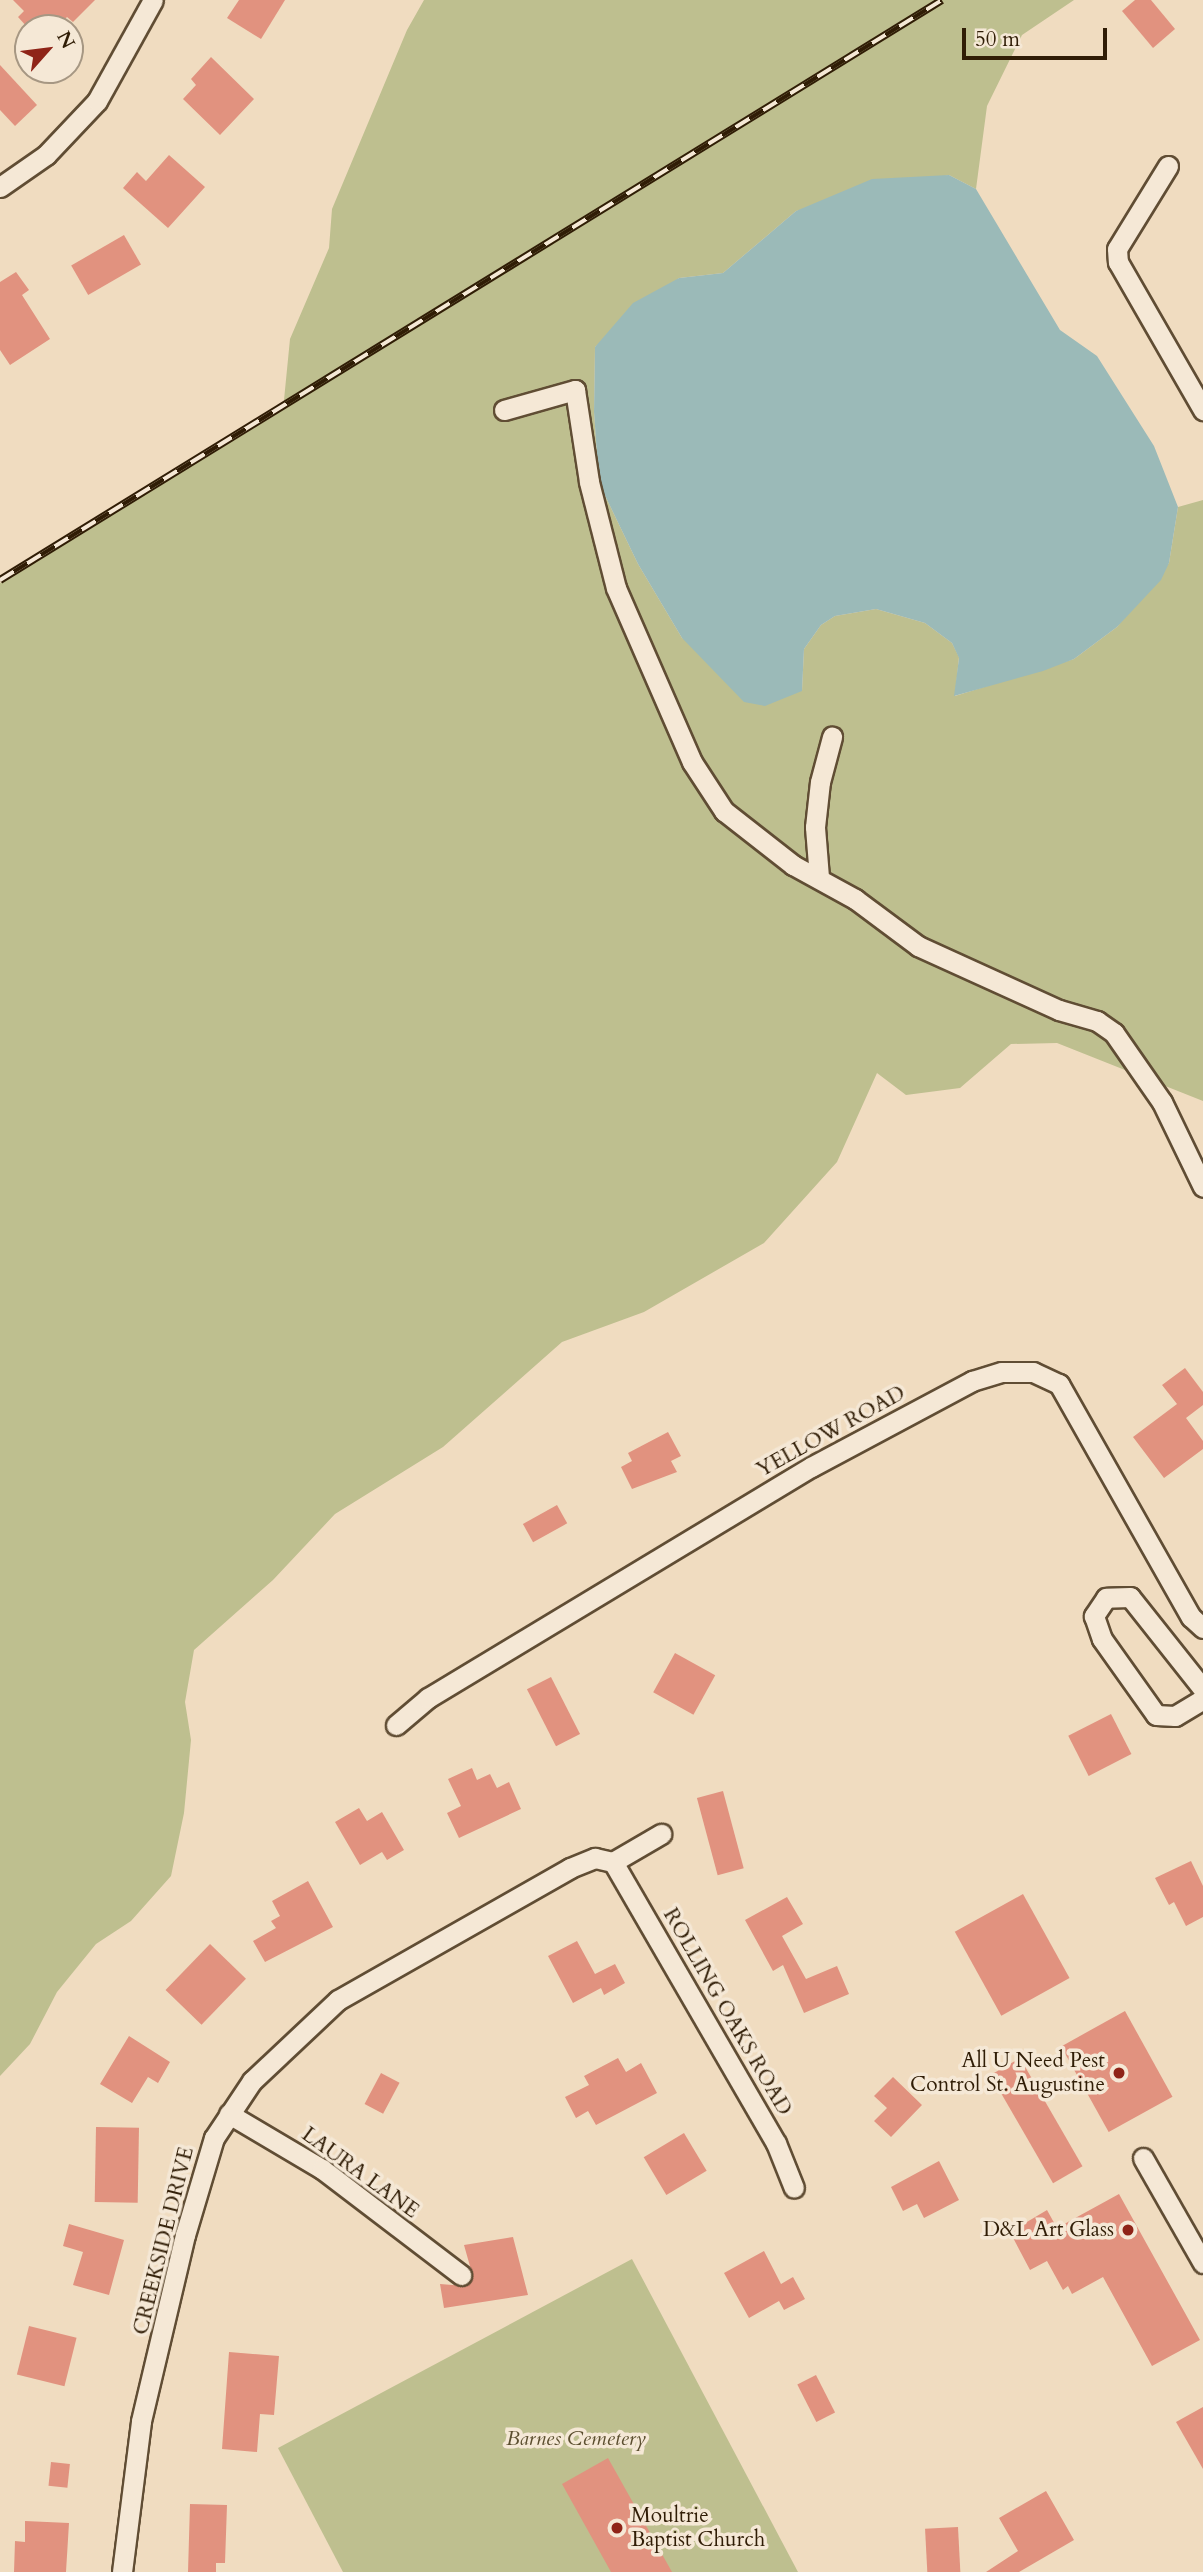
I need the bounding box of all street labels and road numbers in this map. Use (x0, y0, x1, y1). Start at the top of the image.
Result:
street label: YELLOW ROAD (752, 1381, 910, 1483)
street label: ROLLING OAKS ROAD (657, 1904, 797, 2120)
street label: LAURA LANE (297, 2122, 423, 2224)
street label: CREEKSIDE DRIVE (128, 2144, 200, 2338)

